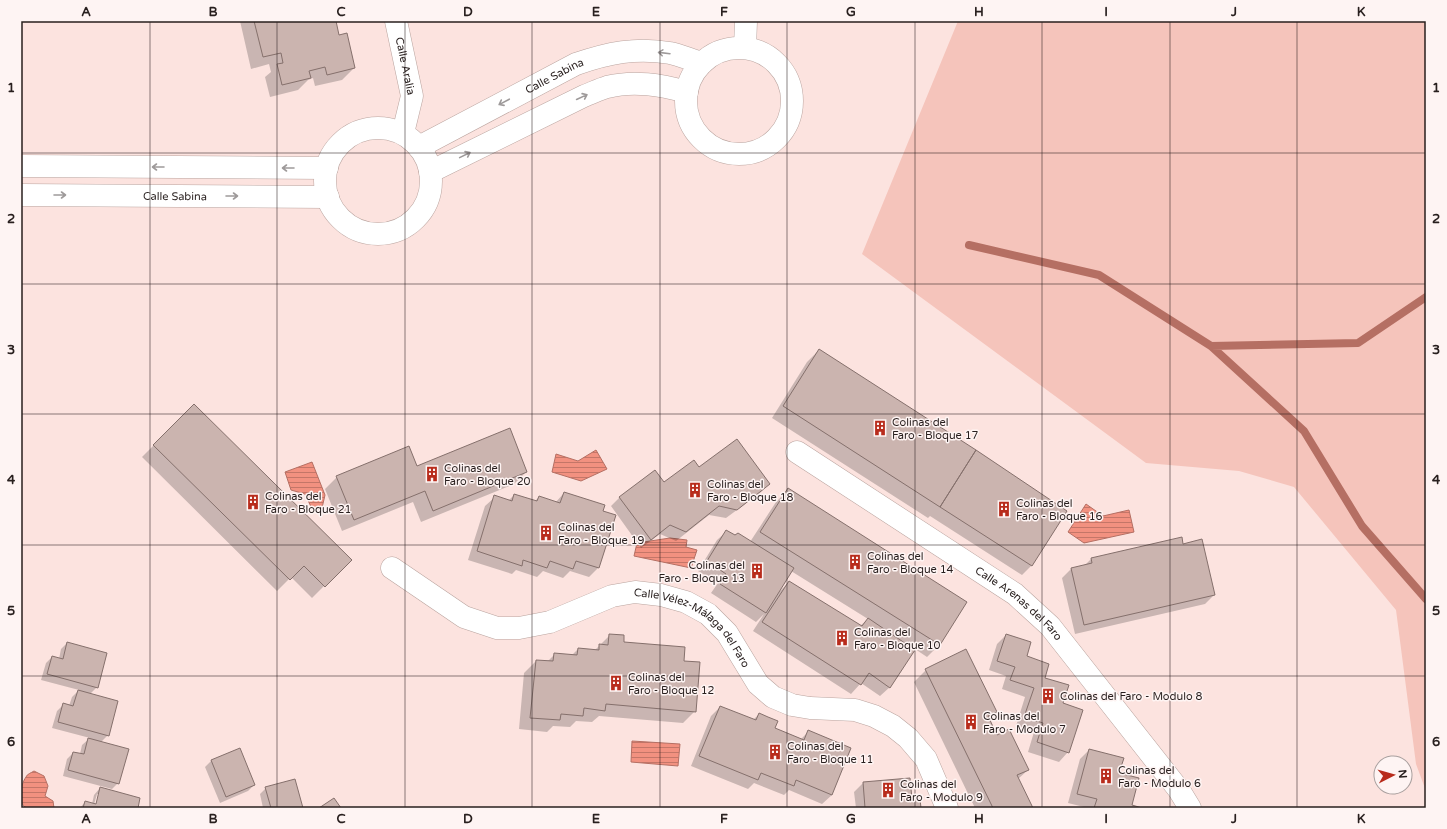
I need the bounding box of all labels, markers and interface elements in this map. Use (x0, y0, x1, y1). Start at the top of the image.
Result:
text: A (81, 4, 91, 20)
text: B (208, 4, 218, 20)
text: C (336, 4, 346, 20)
text: D (463, 4, 473, 20)
text: E (592, 4, 600, 20)
text: F (720, 4, 728, 20)
text: G (846, 4, 856, 20)
text: H (974, 4, 984, 20)
text: I (1104, 4, 1108, 20)
text: J (1230, 4, 1237, 20)
text: K (1357, 4, 1366, 20)
street label: Calle Aralia (393, 36, 418, 96)
one-way arrow (658, 49, 671, 57)
street label: Calle Sabina (523, 55, 585, 96)
text: 1 (7, 80, 15, 96)
text: 1 (1432, 80, 1440, 96)
one-way arrow (575, 93, 587, 100)
one-way arrow (498, 99, 510, 107)
one-way arrow (459, 151, 471, 158)
one-way arrow (152, 163, 165, 170)
one-way arrow (282, 164, 295, 171)
street label: Calle Sabina (143, 189, 207, 203)
one-way arrow (53, 191, 66, 199)
one-way arrow (225, 192, 238, 200)
text: 2 (7, 211, 15, 227)
text: 2 (1432, 211, 1440, 227)
text: 3 (7, 342, 15, 358)
text: 3 (1432, 342, 1440, 358)
place label: Colinas del Faro - Bloque 17 (892, 416, 979, 442)
building icon: Colinas del Faro - Bloque 17 (871, 419, 889, 437)
place label: Colinas del Faro - Bloque 20 (444, 462, 531, 488)
building icon: Colinas del Faro - Bloque 20 (423, 465, 441, 483)
text: 4 (7, 472, 16, 488)
text: 4 (1432, 472, 1441, 488)
place label: Colinas del Faro - Bloque 18 (707, 478, 794, 504)
building icon: Colinas del Faro - Bloque 18 (686, 481, 704, 499)
place label: Colinas del Faro - Bloque 21 (265, 490, 352, 516)
building icon: Colinas del Faro - Bloque 21 (244, 493, 262, 511)
place label: Colinas del Faro - Bloque 16 (1016, 497, 1103, 523)
building icon: Colinas del Faro - Bloque 16 (995, 500, 1013, 518)
place label: Colinas del Faro - Bloque 19 (558, 521, 645, 547)
building icon: Colinas del Faro - Bloque 19 (537, 524, 555, 542)
place label: Colinas del Faro - Bloque 14 (867, 550, 954, 576)
building icon: Colinas del Faro - Bloque 14 (846, 553, 864, 571)
place label: Colinas del Faro - Bloque 13 (659, 559, 745, 585)
building icon: Colinas del Faro - Bloque 13 (748, 562, 766, 580)
street label: Calle Arenas del Faro (973, 563, 1065, 643)
street label: Calle Vélez-Málaga del Faro (633, 585, 753, 670)
text: 5 (7, 603, 15, 619)
text: 5 (1432, 603, 1440, 619)
place label: Colinas del Faro - Bloque 10 (854, 626, 941, 652)
building icon: Colinas del Faro - Bloque 10 (833, 629, 851, 647)
place label: Colinas del Faro - Bloque 12 (628, 671, 715, 697)
building icon: Colinas del Faro - Bloque 12 (607, 674, 625, 692)
building icon: Colinas del Faro - Modulo 8 (1039, 687, 1057, 705)
place label: Colinas del Faro - Modulo 8 (1060, 690, 1202, 703)
place label: Colinas del Faro - Modulo 7 (983, 710, 1066, 736)
building icon: Colinas del Faro - Modulo 7 (962, 713, 980, 731)
text: 6 (7, 734, 15, 750)
text: 6 (1432, 734, 1440, 750)
place label: Colinas del Faro - Bloque 11 (787, 740, 874, 766)
building icon: Colinas del Faro - Bloque 11 (766, 743, 784, 761)
north arrow (1373, 755, 1413, 795)
place label: Colinas del Faro - Modulo 6 (1118, 764, 1201, 790)
building icon: Colinas del Faro - Modulo 6 (1097, 767, 1115, 785)
text: N (1396, 769, 1409, 779)
place label: Colinas del Faro - Modulo 9 (900, 778, 983, 804)
building icon: Colinas del Faro - Modulo 9 (879, 781, 897, 799)
text: A (81, 811, 91, 827)
text: B (208, 811, 218, 827)
text: C (336, 811, 346, 827)
text: D (463, 811, 473, 827)
text: E (592, 811, 600, 827)
text: F (720, 811, 728, 827)
text: G (846, 811, 856, 827)
text: H (974, 811, 984, 827)
text: I (1104, 811, 1108, 827)
text: J (1230, 811, 1237, 827)
text: K (1357, 811, 1366, 827)

